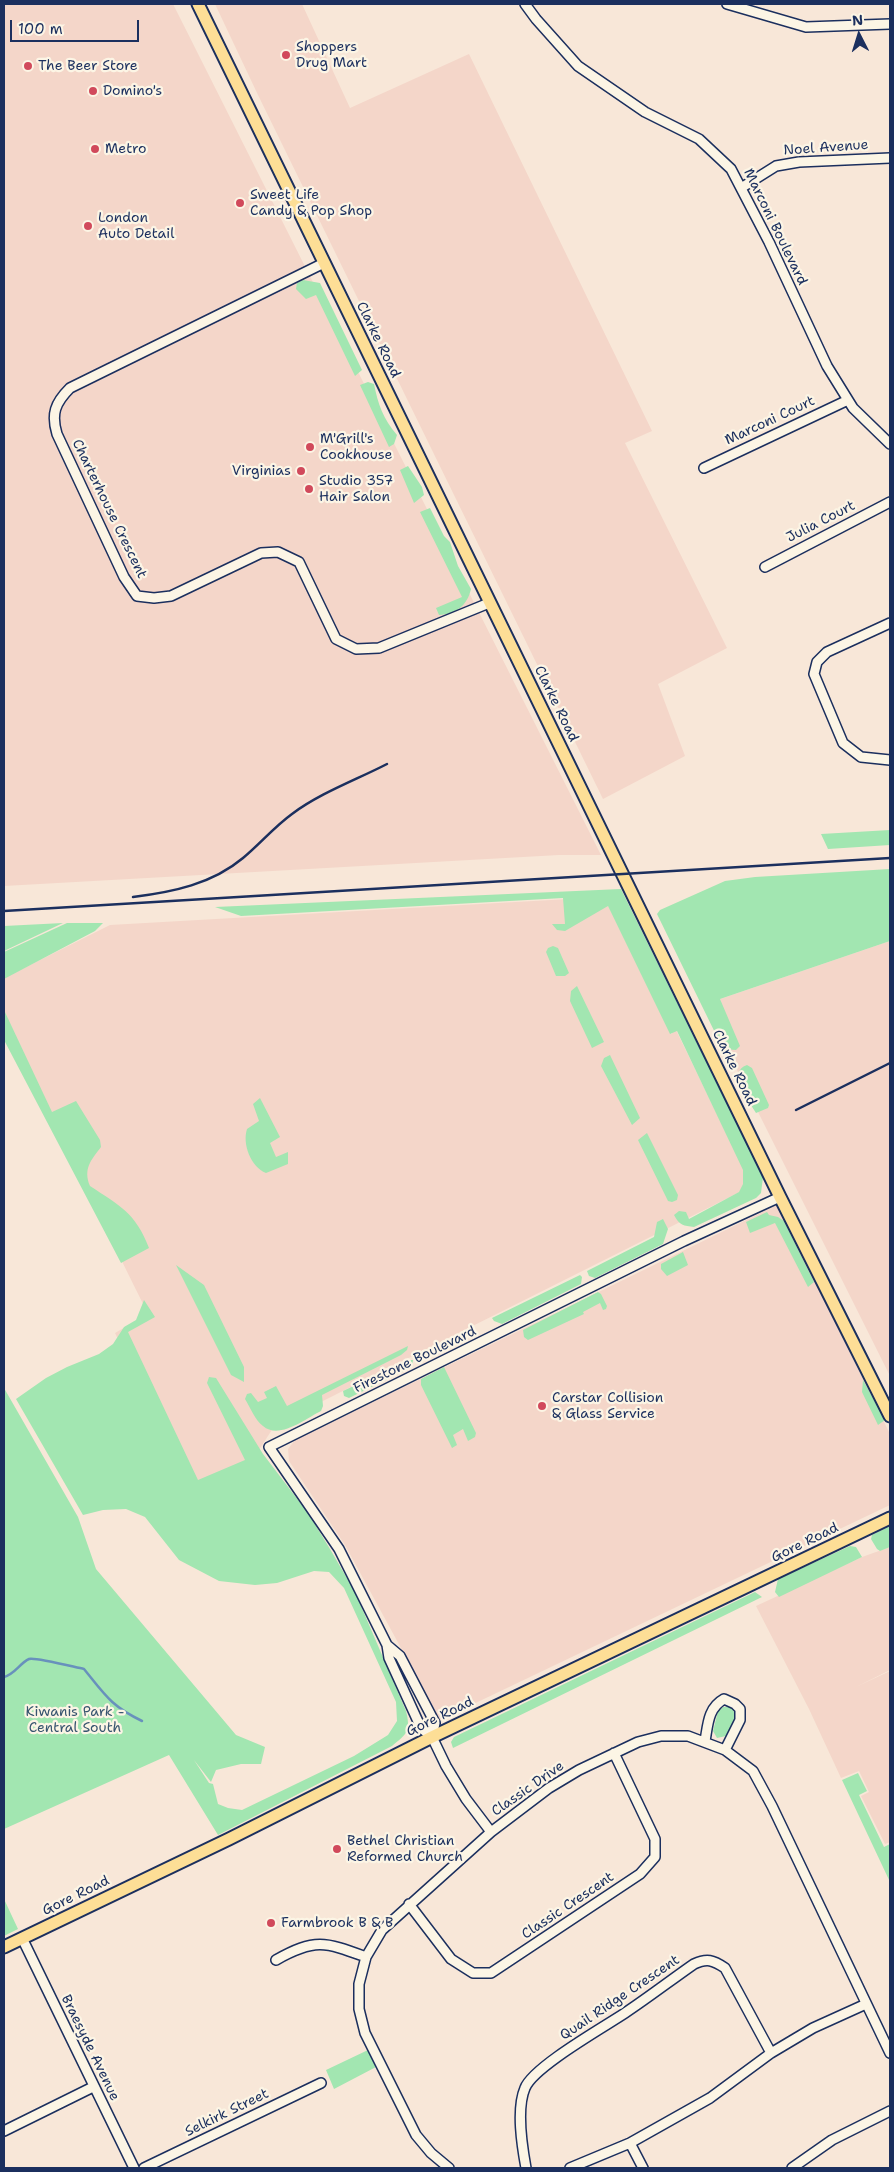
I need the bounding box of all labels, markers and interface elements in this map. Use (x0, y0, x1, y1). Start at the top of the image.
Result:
scale bar (12, 10, 141, 42)
north arrow (834, 10, 884, 60)
text: N (851, 11, 864, 30)
text: 100 m (18, 19, 63, 39)
place label: Shoppers Drug Mart (296, 39, 367, 72)
marker: Shoppers Drug Mart (280, 49, 292, 61)
place label: The Beer Store (38, 58, 138, 74)
marker: The Beer Store (22, 60, 34, 72)
place label: Domino's (103, 83, 162, 99)
marker: Domino's (87, 85, 99, 97)
street label: Noel Avenue (783, 137, 869, 159)
place label: Metro (105, 141, 146, 157)
marker: Metro (89, 143, 101, 155)
street label: Marconi Boulevard (740, 166, 810, 288)
place label: Sweet Life Candy & Pop Shop (250, 187, 372, 220)
marker: Sweet Life Candy & Pop Shop (234, 197, 246, 209)
place label: London Auto Detail (98, 210, 174, 242)
marker: London Auto Detail (82, 220, 94, 232)
street label: Clarke Road (352, 299, 404, 381)
street label: Marconi Court (722, 393, 818, 449)
place label: M'Grill's Cookhouse (320, 431, 392, 464)
street label: Charterhouse Crescent (68, 437, 150, 581)
marker: M'Grill's Cookhouse (304, 441, 316, 453)
place label: Virginias (232, 463, 291, 479)
marker: Virginias (295, 465, 307, 477)
place label: Studio 357 Hair Salon (319, 473, 393, 506)
marker: Studio 357 Hair Salon (303, 483, 315, 495)
street label: Julia Court (784, 498, 858, 546)
street label: Clarke Road (530, 663, 582, 745)
street label: Clarke Road (708, 1027, 760, 1109)
street label: Firestone Boulevard (351, 1323, 479, 1397)
place label: Carstar Collision & Glass Service (552, 1390, 663, 1422)
marker: Carstar Collision & Glass Service (536, 1400, 548, 1412)
street label: Gore Road (769, 1520, 841, 1566)
street label: Gore Road (404, 1694, 476, 1740)
park label: Kiwanis Park - Central South (26, 1704, 124, 1736)
street label: Classic Drive (489, 1758, 567, 1820)
place label: Bethel Christian Reformed Church (347, 1833, 463, 1865)
marker: Bethel Christian Reformed Church (331, 1843, 343, 1855)
street label: Classic Crescent (519, 1869, 617, 1943)
street label: Gore Road (40, 1873, 112, 1919)
place label: Farmbrook B & B (281, 1915, 393, 1931)
marker: Farmbrook B & B (265, 1917, 277, 1929)
street label: Quail Ridge Crescent (557, 1952, 683, 2044)
street label: Braesyde Avenue (57, 1992, 123, 2104)
street label: Selkirk Street (182, 2085, 272, 2141)

